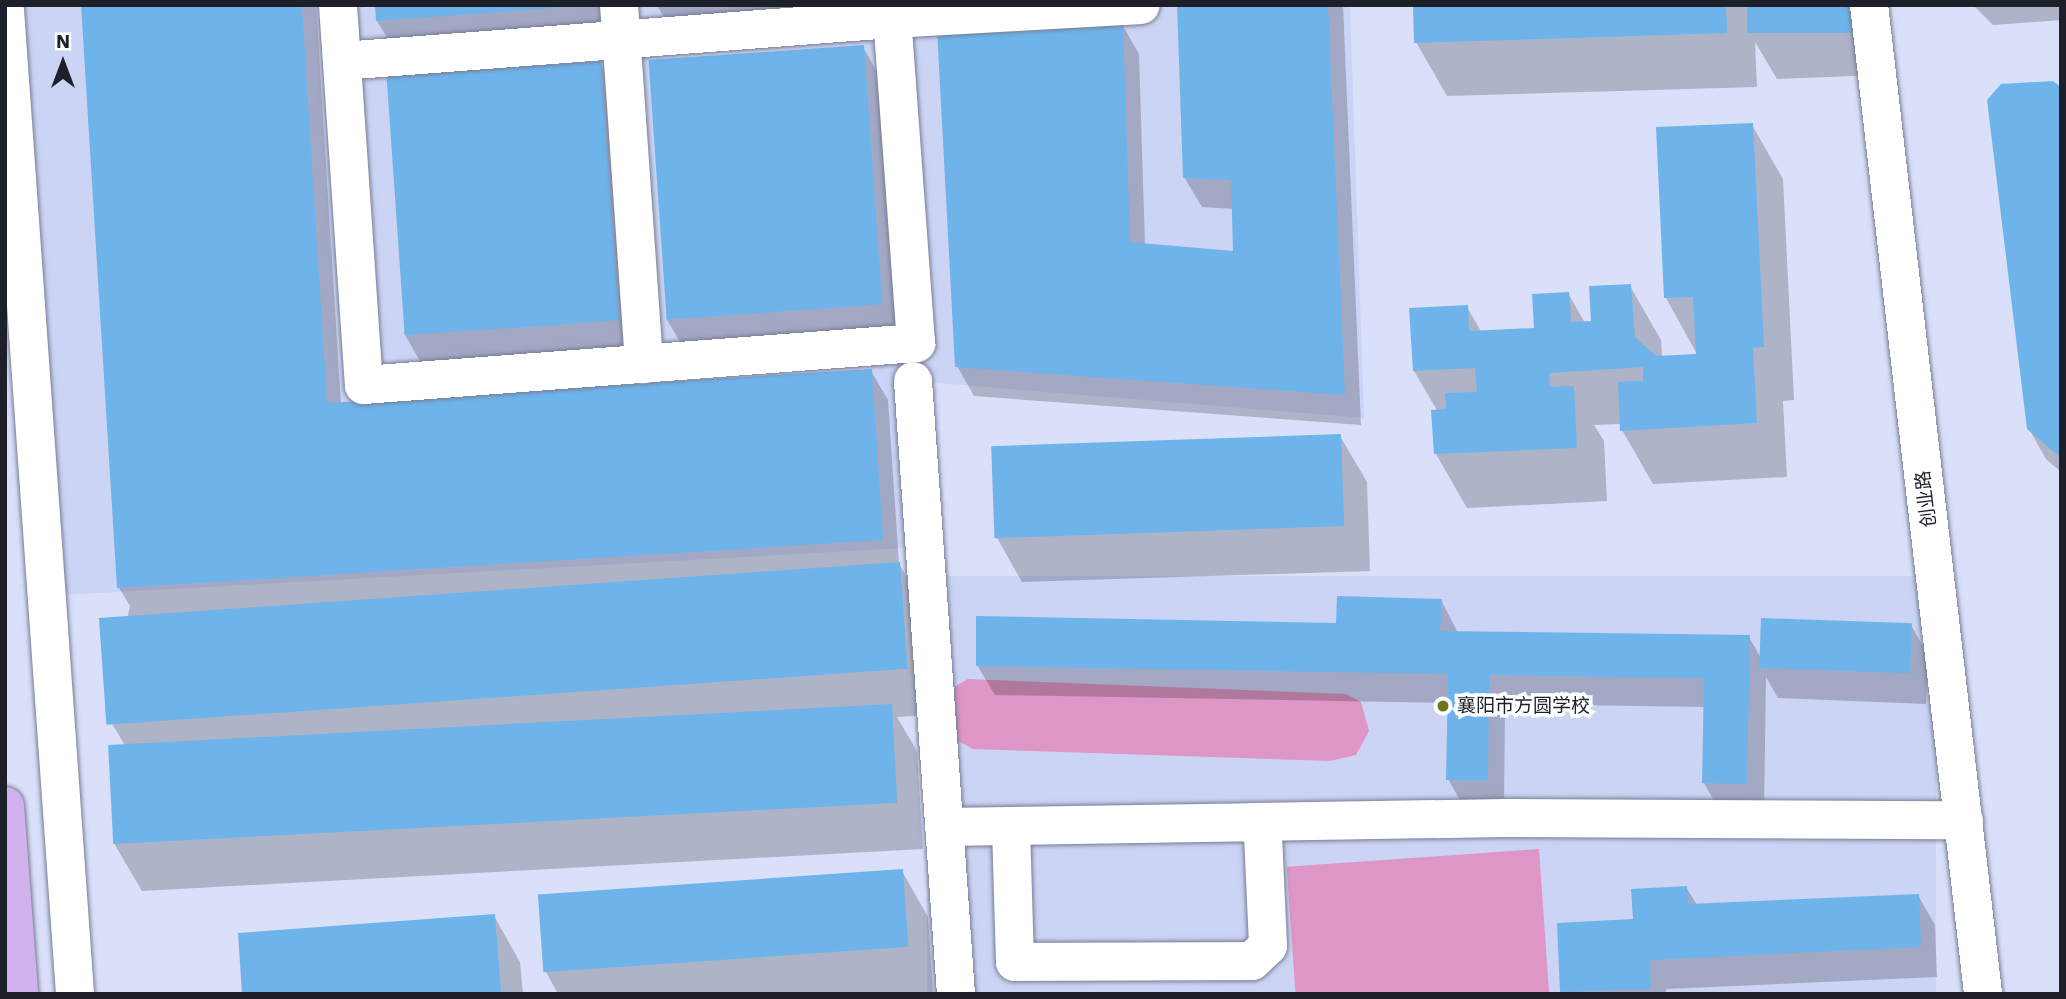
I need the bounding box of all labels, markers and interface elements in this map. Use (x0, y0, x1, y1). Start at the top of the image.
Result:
north arrow (28, 28, 98, 98)
text: N (56, 30, 70, 53)
street label: 创业路 (1911, 469, 1941, 529)
place label: 襄阳市方圆学校 (1457, 695, 1590, 717)
marker: 襄阳市方圆学校 (1435, 698, 1451, 714)

